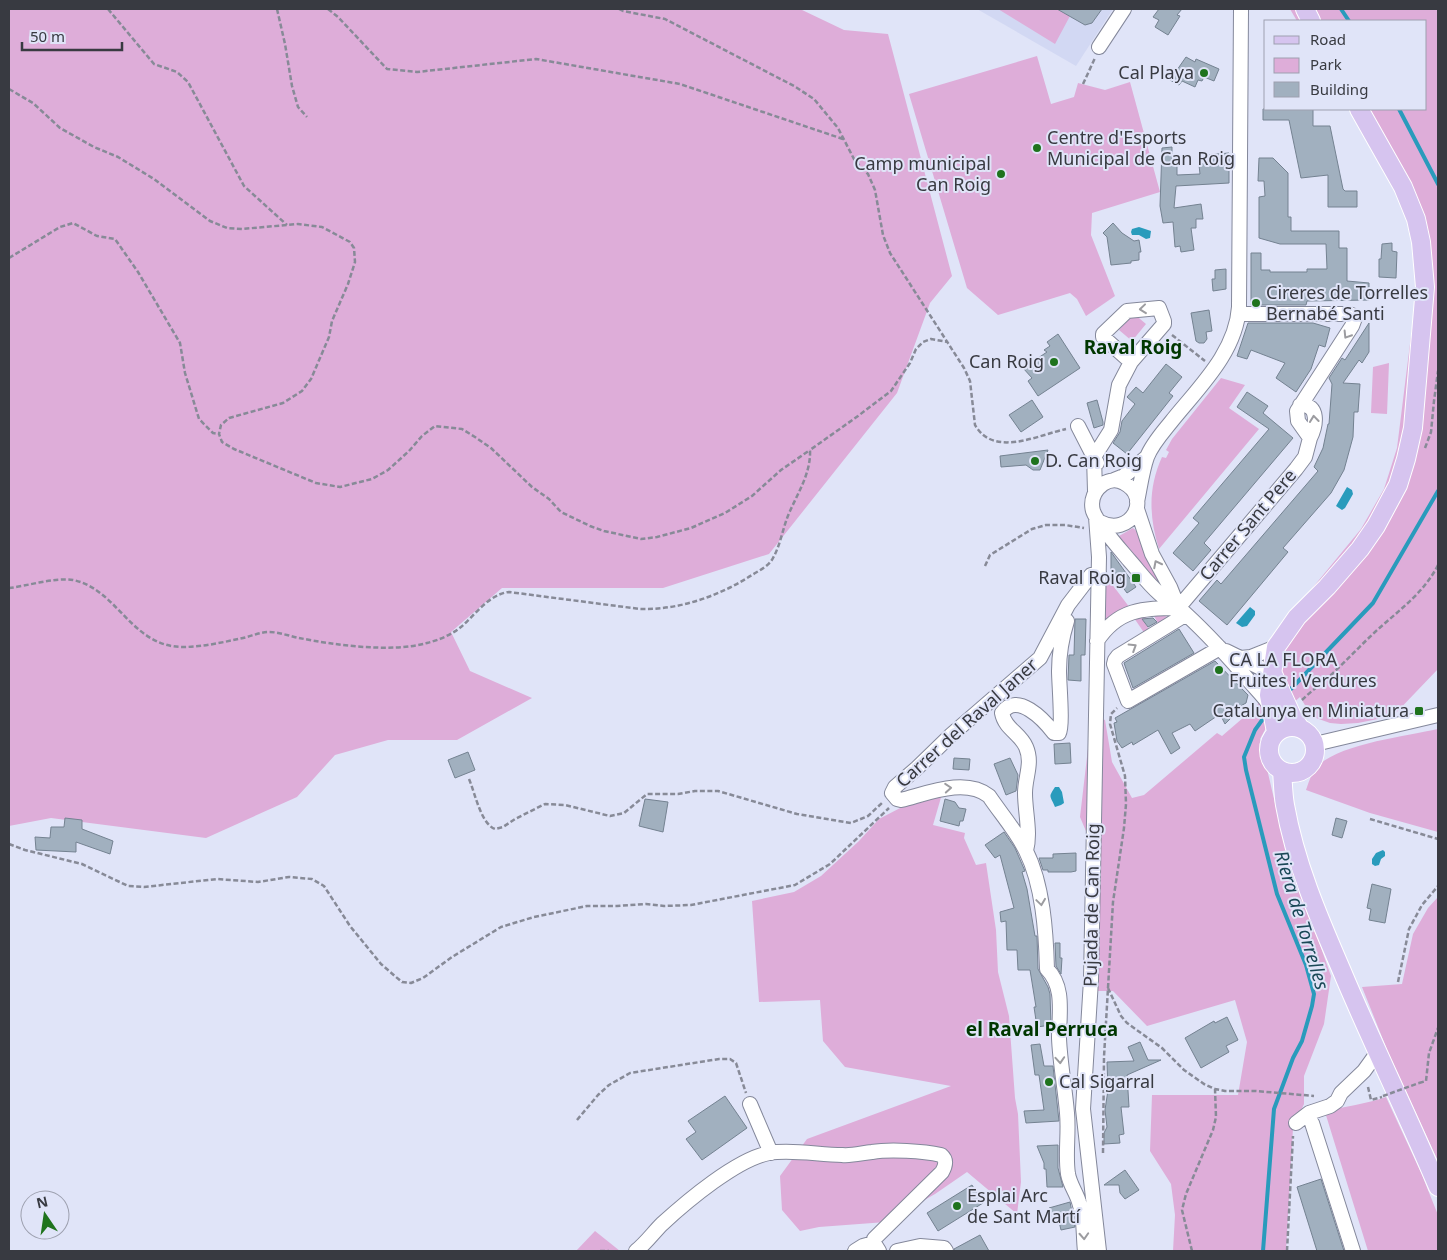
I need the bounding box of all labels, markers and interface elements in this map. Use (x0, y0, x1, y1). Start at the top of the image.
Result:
scale bar (22, 20, 122, 52)
legend (1264, 20, 1427, 110)
text: 50 m (30, 26, 65, 46)
text: Road (1310, 29, 1346, 49)
text: Park (1310, 54, 1342, 74)
place label: Cal Playa (1118, 60, 1194, 84)
marker: Cal Playa (1198, 67, 1210, 79)
text: Building (1310, 79, 1368, 99)
place label: Centre d'Esports Municipal de Can Roig (1047, 125, 1235, 170)
marker: Centre d'Esports Municipal de Can Roig (1031, 142, 1043, 154)
place label: Camp municipal Can Roig (854, 151, 991, 196)
marker: Camp municipal Can Roig (995, 168, 1007, 180)
place label: Cireres de Torrelles Bernabé Santi (1266, 280, 1428, 325)
marker: Cireres de Torrelles Bernabé Santi (1250, 297, 1262, 309)
one-way arrow (1139, 303, 1147, 314)
one-way arrow (1343, 329, 1353, 338)
district label: Raval Roig (1084, 334, 1182, 360)
place label: Can Roig (969, 349, 1044, 373)
marker: Can Roig (1048, 356, 1060, 368)
one-way arrow (1309, 414, 1320, 422)
place label: D. Can Roig (1045, 448, 1142, 472)
marker: D. Can Roig (1029, 455, 1041, 467)
street label: Carrer Sant Pere (1193, 463, 1301, 585)
one-way arrow (1153, 560, 1163, 569)
place label: Raval Roig (1038, 565, 1126, 589)
marker: Raval Roig (1130, 572, 1142, 584)
one-way arrow (1127, 644, 1136, 653)
place label: CA LA FLORA Fruites i Verdures (1229, 647, 1377, 692)
street label: Carrer del Raval Janer (891, 652, 1043, 792)
marker: CA LA FLORA Fruites i Verdures (1213, 664, 1225, 676)
place label: Catalunya en Miniatura (1212, 698, 1409, 722)
marker: Catalunya en Miniatura (1413, 705, 1425, 717)
one-way arrow (944, 783, 952, 794)
street label: Pujada de Can Roig (1078, 823, 1104, 987)
water label: Riera de Torrelles (1268, 847, 1336, 993)
one-way arrow (1035, 898, 1045, 906)
district label: el Raval Perruca (966, 1016, 1118, 1042)
one-way arrow (1055, 1056, 1066, 1064)
place label: Cal Sigarral (1059, 1069, 1155, 1093)
marker: Cal Sigarral (1043, 1076, 1055, 1088)
place label: Esplai Arc de Sant Martí (967, 1183, 1081, 1228)
north arrow (20, 1190, 70, 1240)
text: N (34, 1191, 50, 1212)
marker: Esplai Arc de Sant Martí (951, 1200, 963, 1212)
one-way arrow (1079, 1233, 1090, 1241)

